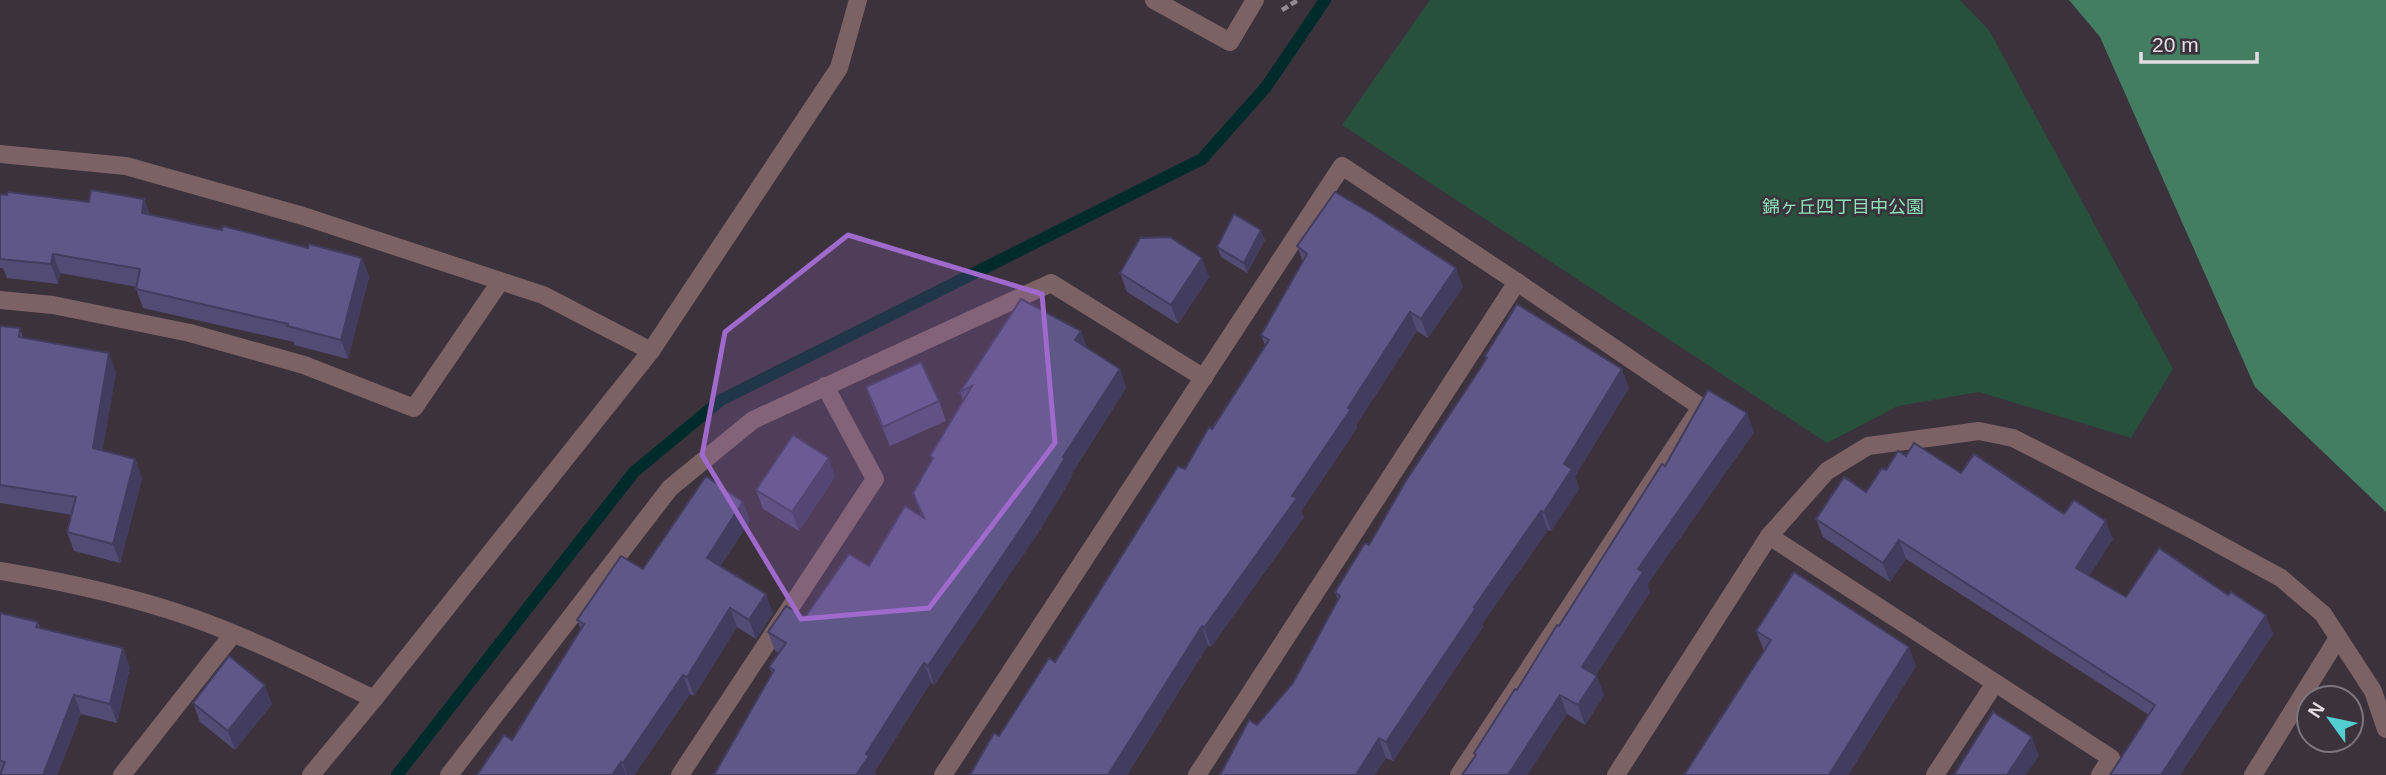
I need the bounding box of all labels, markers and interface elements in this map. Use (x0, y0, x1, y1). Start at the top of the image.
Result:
scale bar (2141, 21, 2256, 65)
text: 20 m (2152, 33, 2199, 56)
park label: 錦ヶ丘四丁目中公園 (1762, 197, 1924, 217)
north arrow (2295, 684, 2365, 754)
text: N (2304, 699, 2329, 721)

